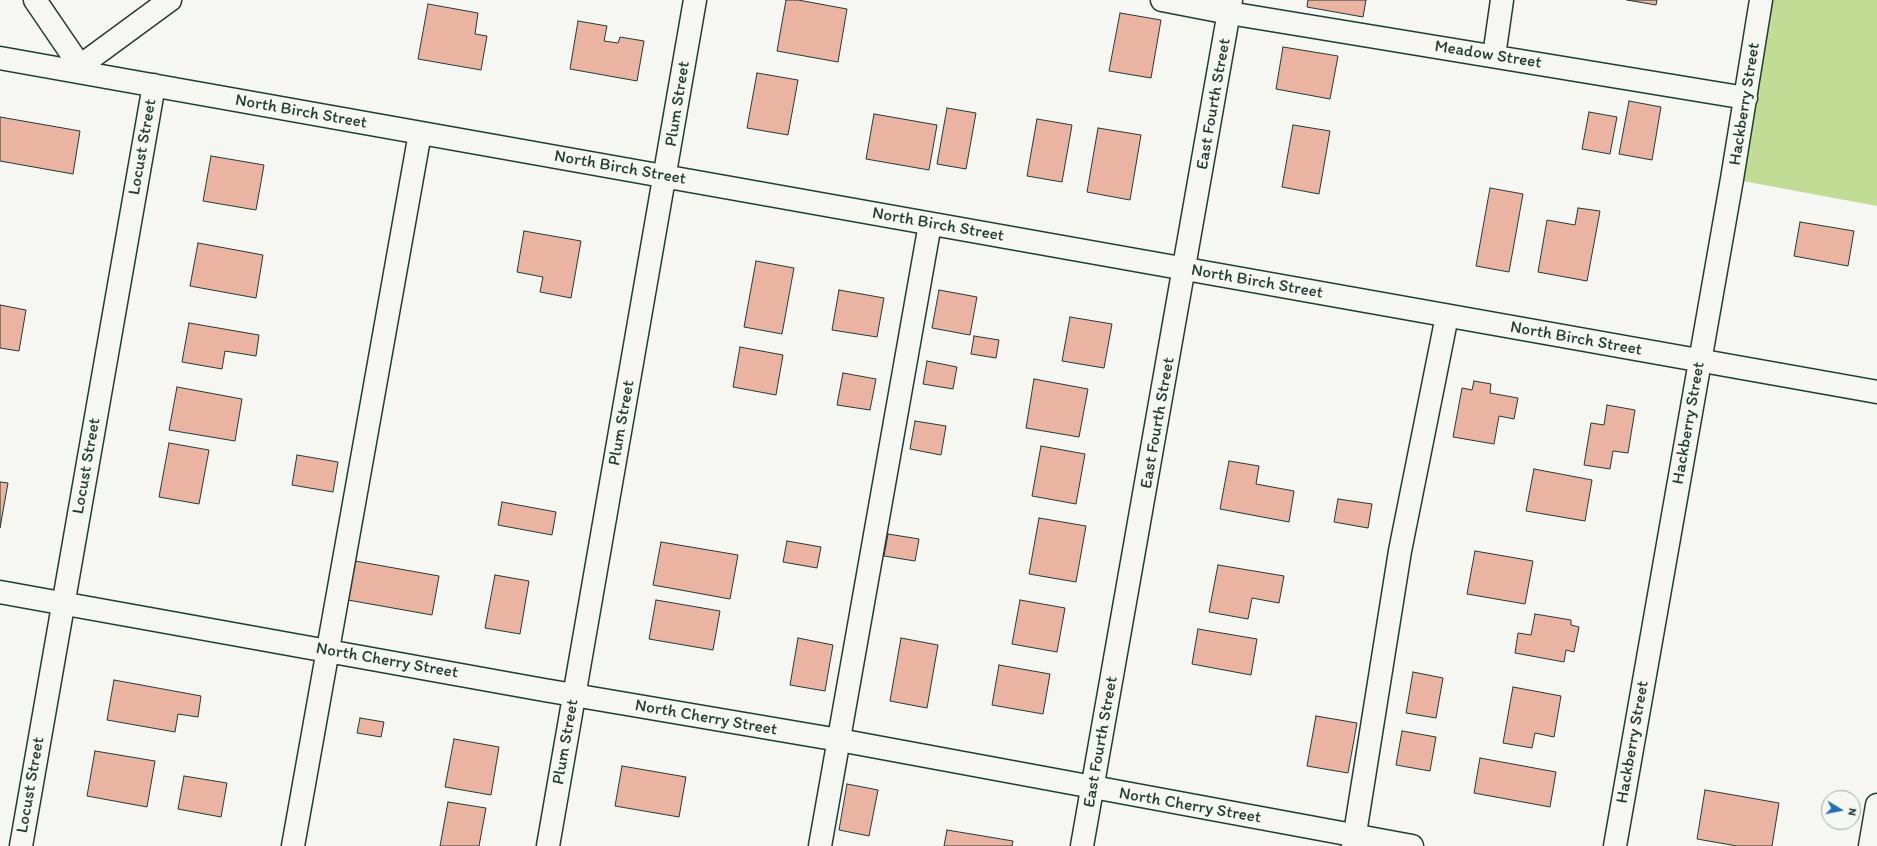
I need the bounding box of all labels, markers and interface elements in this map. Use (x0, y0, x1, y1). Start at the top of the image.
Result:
street label: Meadow Street (1433, 36, 1543, 74)
street label: East Fourth Street (1192, 37, 1236, 171)
street label: Hackberry Street (1725, 41, 1765, 167)
street label: Plum Street (661, 60, 695, 148)
street label: North Birch Street (233, 90, 369, 134)
street label: Locust Street (125, 97, 161, 197)
street label: North Birch Street (552, 146, 688, 190)
street label: North Birch Street (870, 203, 1006, 247)
street label: North Birch Street (1189, 260, 1325, 304)
street label: North Birch Street (1508, 317, 1644, 361)
street label: East Fourth Street (1136, 356, 1180, 490)
street label: Hackberry Street (1668, 360, 1710, 486)
street label: Plum Street (604, 379, 640, 467)
street label: Locust Street (69, 416, 105, 516)
street label: North Cherry Street (314, 638, 460, 684)
street label: East Fourth Street (1079, 675, 1123, 809)
street label: Hackberry Street (1612, 679, 1654, 805)
street label: North Cherry Street (633, 695, 779, 741)
street label: Plum Street (548, 698, 584, 786)
street label: Locust Street (13, 735, 49, 835)
street label: North Cherry Street (1117, 783, 1263, 829)
north arrow (1821, 790, 1861, 830)
text: N (1845, 807, 1859, 817)

